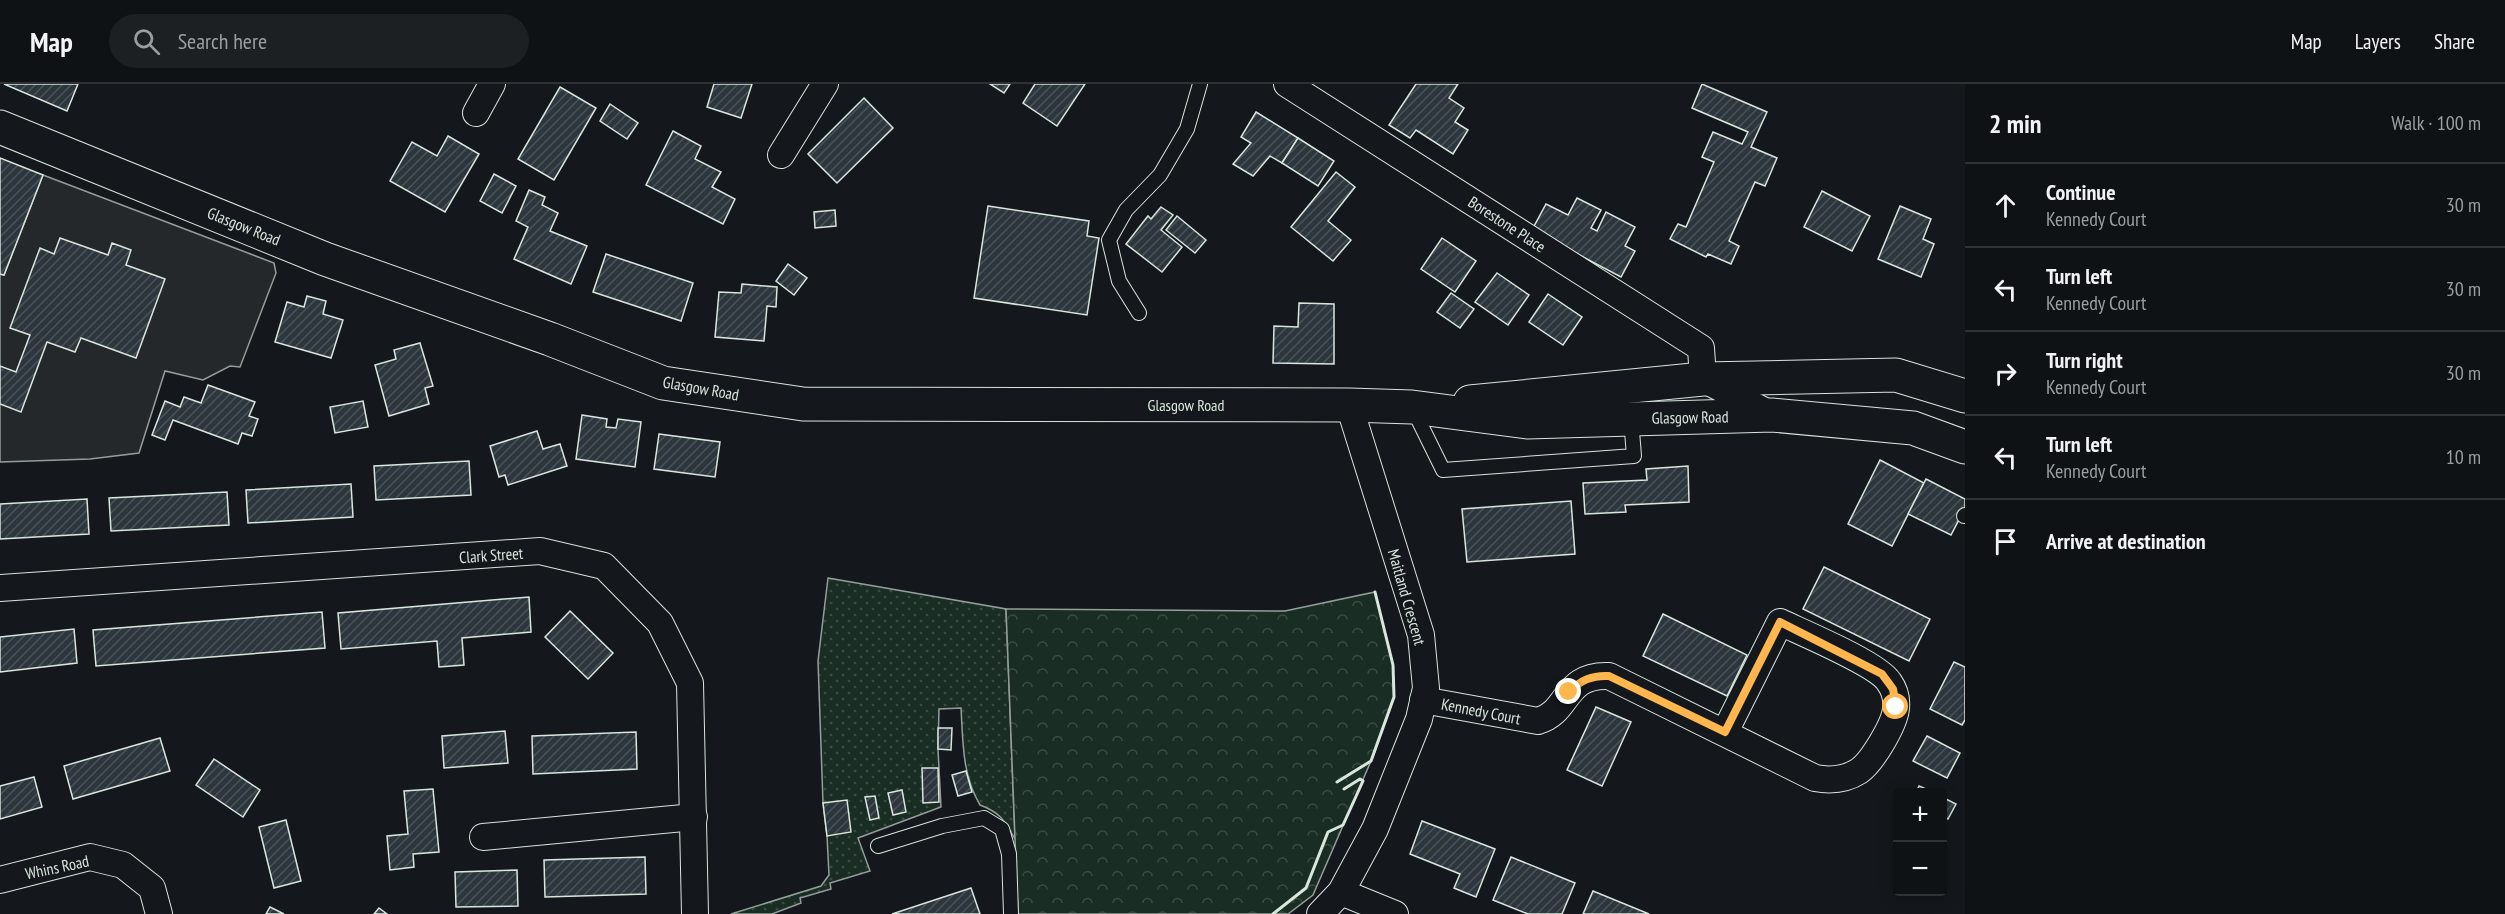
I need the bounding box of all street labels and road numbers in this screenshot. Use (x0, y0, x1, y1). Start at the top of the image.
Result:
street label: Borestone Place (1464, 192, 1550, 256)
street label: Glasgow Road (205, 202, 283, 250)
street label: Glasgow Road (661, 371, 741, 405)
street label: Glasgow Road (1148, 395, 1225, 415)
street label: Glasgow Road (1651, 406, 1729, 428)
street label: Clark Street (458, 543, 524, 567)
street label: Maitland Crescent (1384, 547, 1430, 648)
street label: Kennedy Court (1440, 694, 1523, 729)
street label: Whins Road (23, 851, 91, 883)

